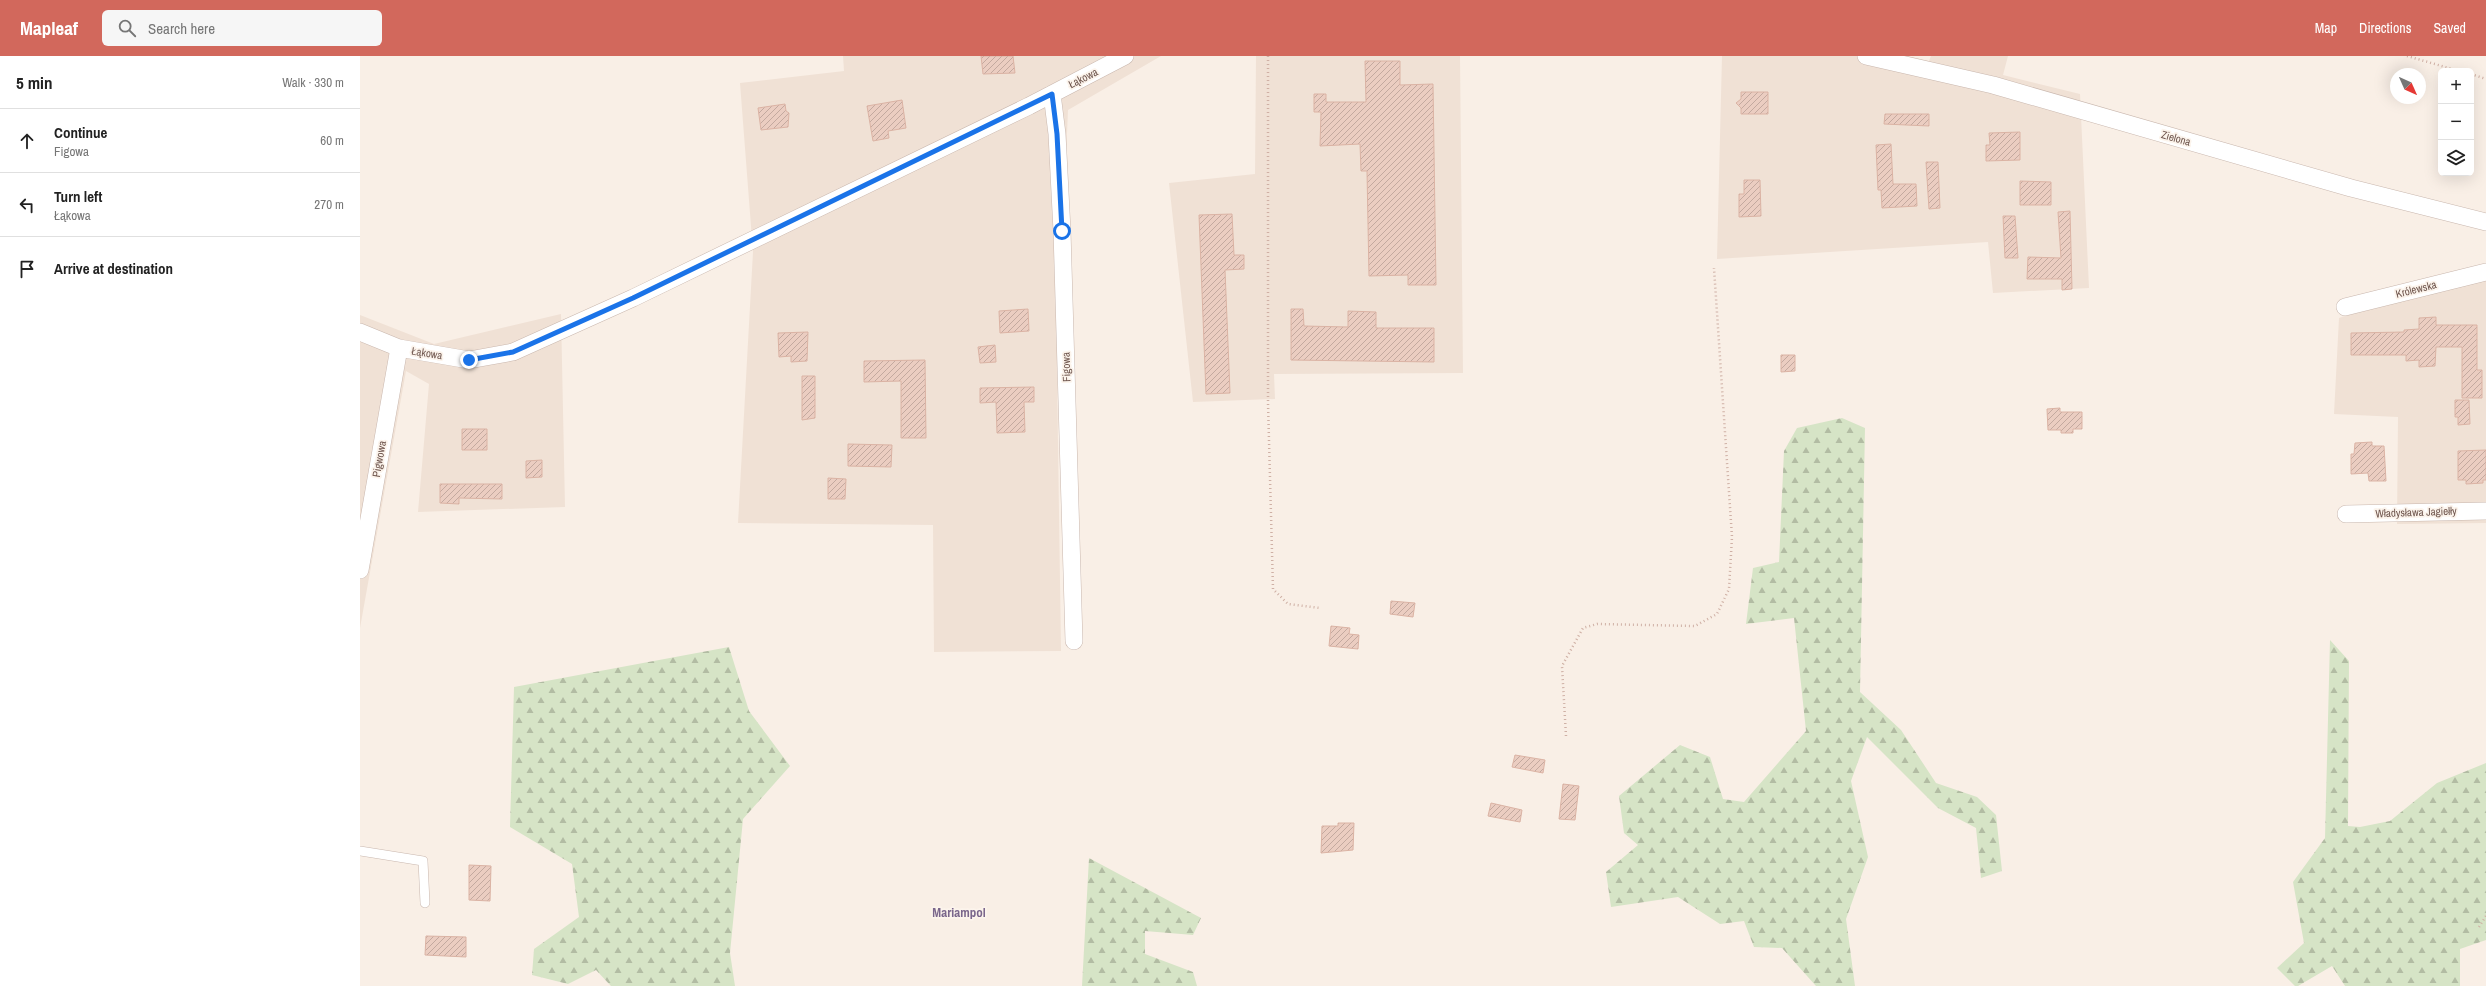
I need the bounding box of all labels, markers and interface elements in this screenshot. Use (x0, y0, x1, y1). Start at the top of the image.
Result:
search box (102, 10, 382, 46)
text: Mapleaf (20, 15, 78, 41)
icon: search (116, 17, 138, 39)
text: Search here (148, 18, 215, 39)
text: Map (2315, 19, 2337, 37)
text: Directions (2359, 19, 2411, 37)
text: Saved (2433, 19, 2466, 37)
street label: Łąkowa (1066, 65, 1100, 91)
north arrow (2390, 68, 2426, 104)
map controls (2438, 68, 2474, 176)
button: + (2438, 68, 2474, 104)
text: 5 min (16, 71, 52, 94)
text: Walk · 330 m (282, 74, 344, 91)
button: − (2438, 104, 2474, 140)
text: Continue (54, 122, 107, 143)
street label: Zielona (2160, 127, 2192, 149)
icon: ahead (16, 130, 38, 152)
text: 60 m (320, 132, 344, 149)
button: layers (2438, 140, 2474, 176)
text: Figowa (54, 143, 89, 160)
text: Turn left (54, 186, 102, 207)
icon: left (16, 194, 38, 216)
text: 270 m (314, 196, 344, 213)
text: Łąkowa (54, 207, 91, 224)
route start (1053, 222, 1071, 240)
icon: arrive (16, 258, 38, 280)
text: Arrive at destination (54, 258, 173, 279)
street label: Królewska (2394, 277, 2438, 301)
street label: Łąkowa (411, 344, 443, 362)
route end (460, 351, 478, 369)
street label: Figowa (1058, 352, 1074, 382)
street label: Pigwowa (369, 440, 389, 478)
street label: Władysława Jagiełły (2375, 504, 2457, 520)
district label: Mariampol (932, 904, 986, 921)

